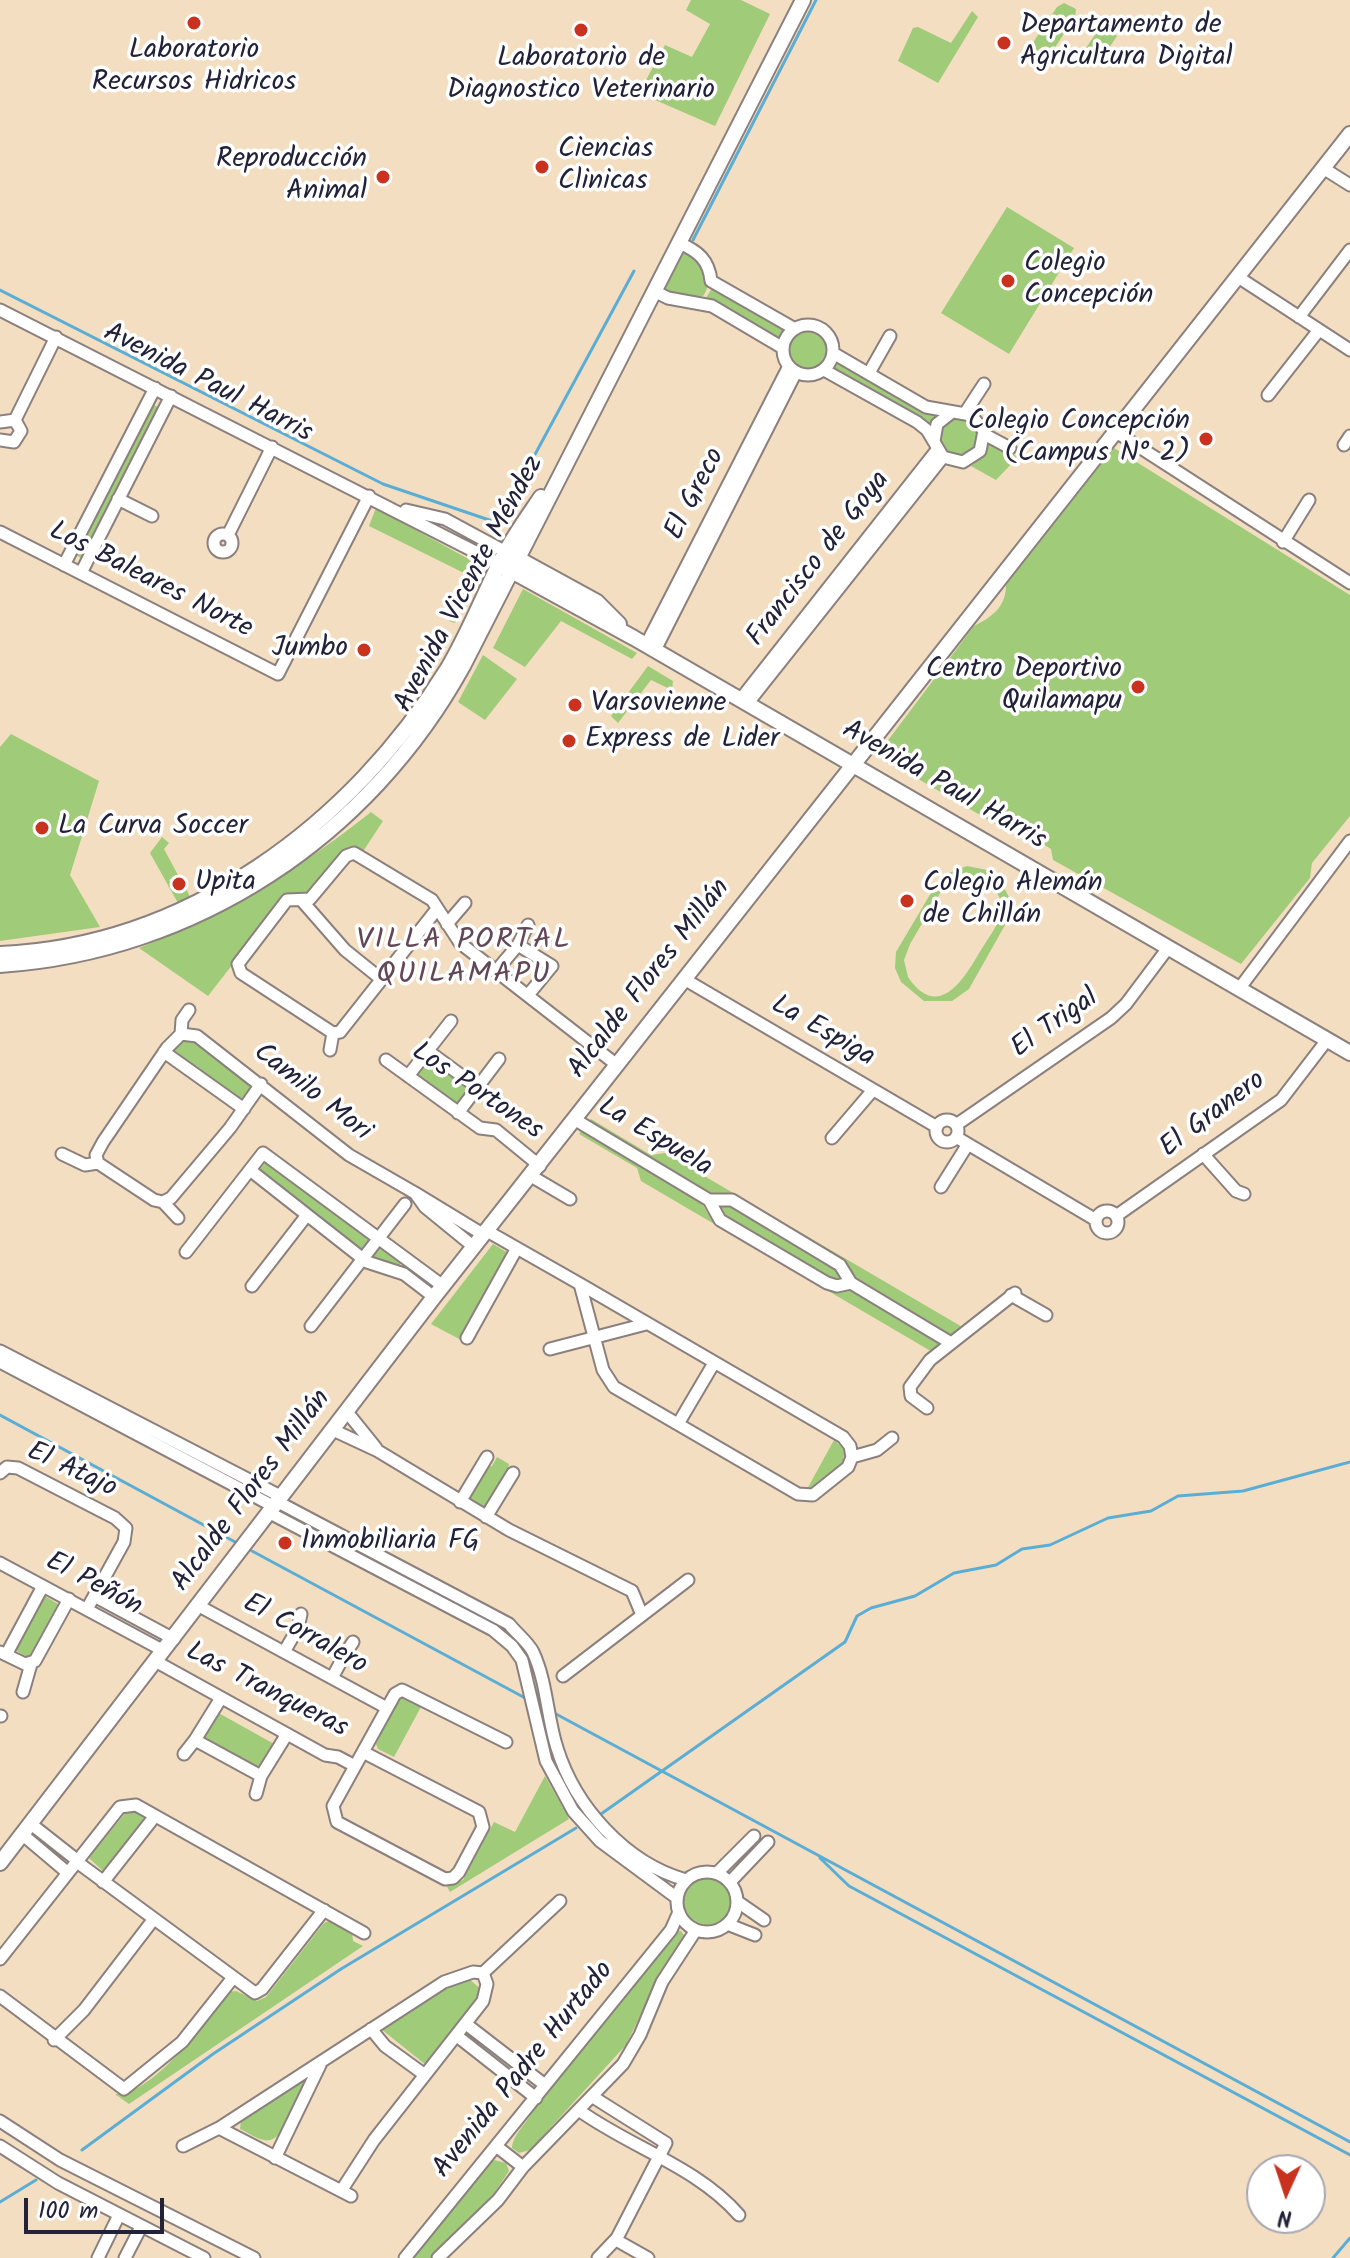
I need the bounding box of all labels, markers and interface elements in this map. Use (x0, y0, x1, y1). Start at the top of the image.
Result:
place label: Departamento de Agricultura Digital (1020, 10, 1232, 76)
marker: Laboratorio Recursos Hidricos (185, 14, 203, 32)
marker: Laboratorio de Diagnostico Veterinario (572, 21, 590, 39)
marker: Departamento de Agricultura Digital (995, 34, 1013, 52)
place label: Laboratorio Recursos Hidricos (92, 35, 296, 101)
place label: Laboratorio de Diagnostico Veterinario (447, 43, 715, 109)
place label: Ciencias Clinicas (558, 134, 653, 200)
place label: Reproducción Animal (216, 144, 367, 210)
marker: Ciencias Clinicas (533, 158, 551, 176)
marker: Reproducción Animal (374, 168, 392, 186)
place label: Colegio Concepción (1024, 248, 1154, 314)
marker: Colegio Concepción (999, 272, 1017, 290)
street label: Avenida Paul Harris (97, 318, 317, 452)
place label: Colegio Concepción (Campus N° 2) (968, 406, 1190, 472)
marker: Colegio Concepción (Campus N° 2) (1197, 430, 1215, 448)
street label: El Greco (660, 443, 734, 547)
street label: Avenida Vicente Méndez (389, 451, 553, 719)
street label: Francisco de Goya (741, 466, 899, 654)
street label: Los Baleares Norte (43, 516, 257, 648)
place label: Jumbo (272, 633, 348, 667)
marker: Jumbo (355, 641, 373, 659)
place label: Centro Deportivo Quilamapu (926, 654, 1122, 720)
marker: Centro Deportivo Quilamapu (1129, 678, 1147, 696)
place label: Varsovienne (591, 688, 726, 722)
marker: Varsovienne (566, 696, 584, 714)
street label: Avenida Paul Harris (835, 715, 1051, 859)
place label: Express de Lider (585, 724, 779, 758)
marker: Express de Lider (560, 732, 578, 750)
place label: La Curva Soccer (58, 811, 248, 845)
marker: La Curva Soccer (33, 819, 51, 837)
place label: Upita (195, 867, 256, 901)
place label: Colegio Alemán de Chillán (923, 868, 1103, 934)
street label: Alcalde Flores Millán (563, 874, 739, 1086)
marker: Upita (170, 875, 188, 893)
marker: Colegio Alemán de Chillán (898, 892, 916, 910)
district label: VILLA PORTAL QUILAMAPU (356, 925, 572, 996)
street label: El Trigal (1006, 983, 1106, 1067)
street label: La Espiga (764, 990, 880, 1076)
street label: Los Portones (404, 1037, 548, 1149)
street label: Camilo Mori (245, 1038, 377, 1150)
street label: El Granero (1155, 1065, 1273, 1167)
street label: La Espuela (591, 1092, 717, 1186)
street label: Alcalde Flores Millán (166, 1384, 340, 1600)
street label: El Atajo (21, 1437, 121, 1507)
place label: Inmobiliaria FG (301, 1526, 480, 1560)
marker: Inmobiliaria FG (276, 1534, 294, 1552)
street label: El Peñón (39, 1547, 147, 1625)
street label: El Corralero (236, 1588, 372, 1684)
street label: Las Tranqueras (179, 1637, 353, 1747)
street label: Avenida Padre Hurtado (427, 1956, 623, 2186)
north arrow (1246, 2154, 1326, 2234)
scale bar (28, 2182, 168, 2232)
text: 100 m (38, 2192, 98, 2231)
text: N (1277, 2199, 1293, 2234)

